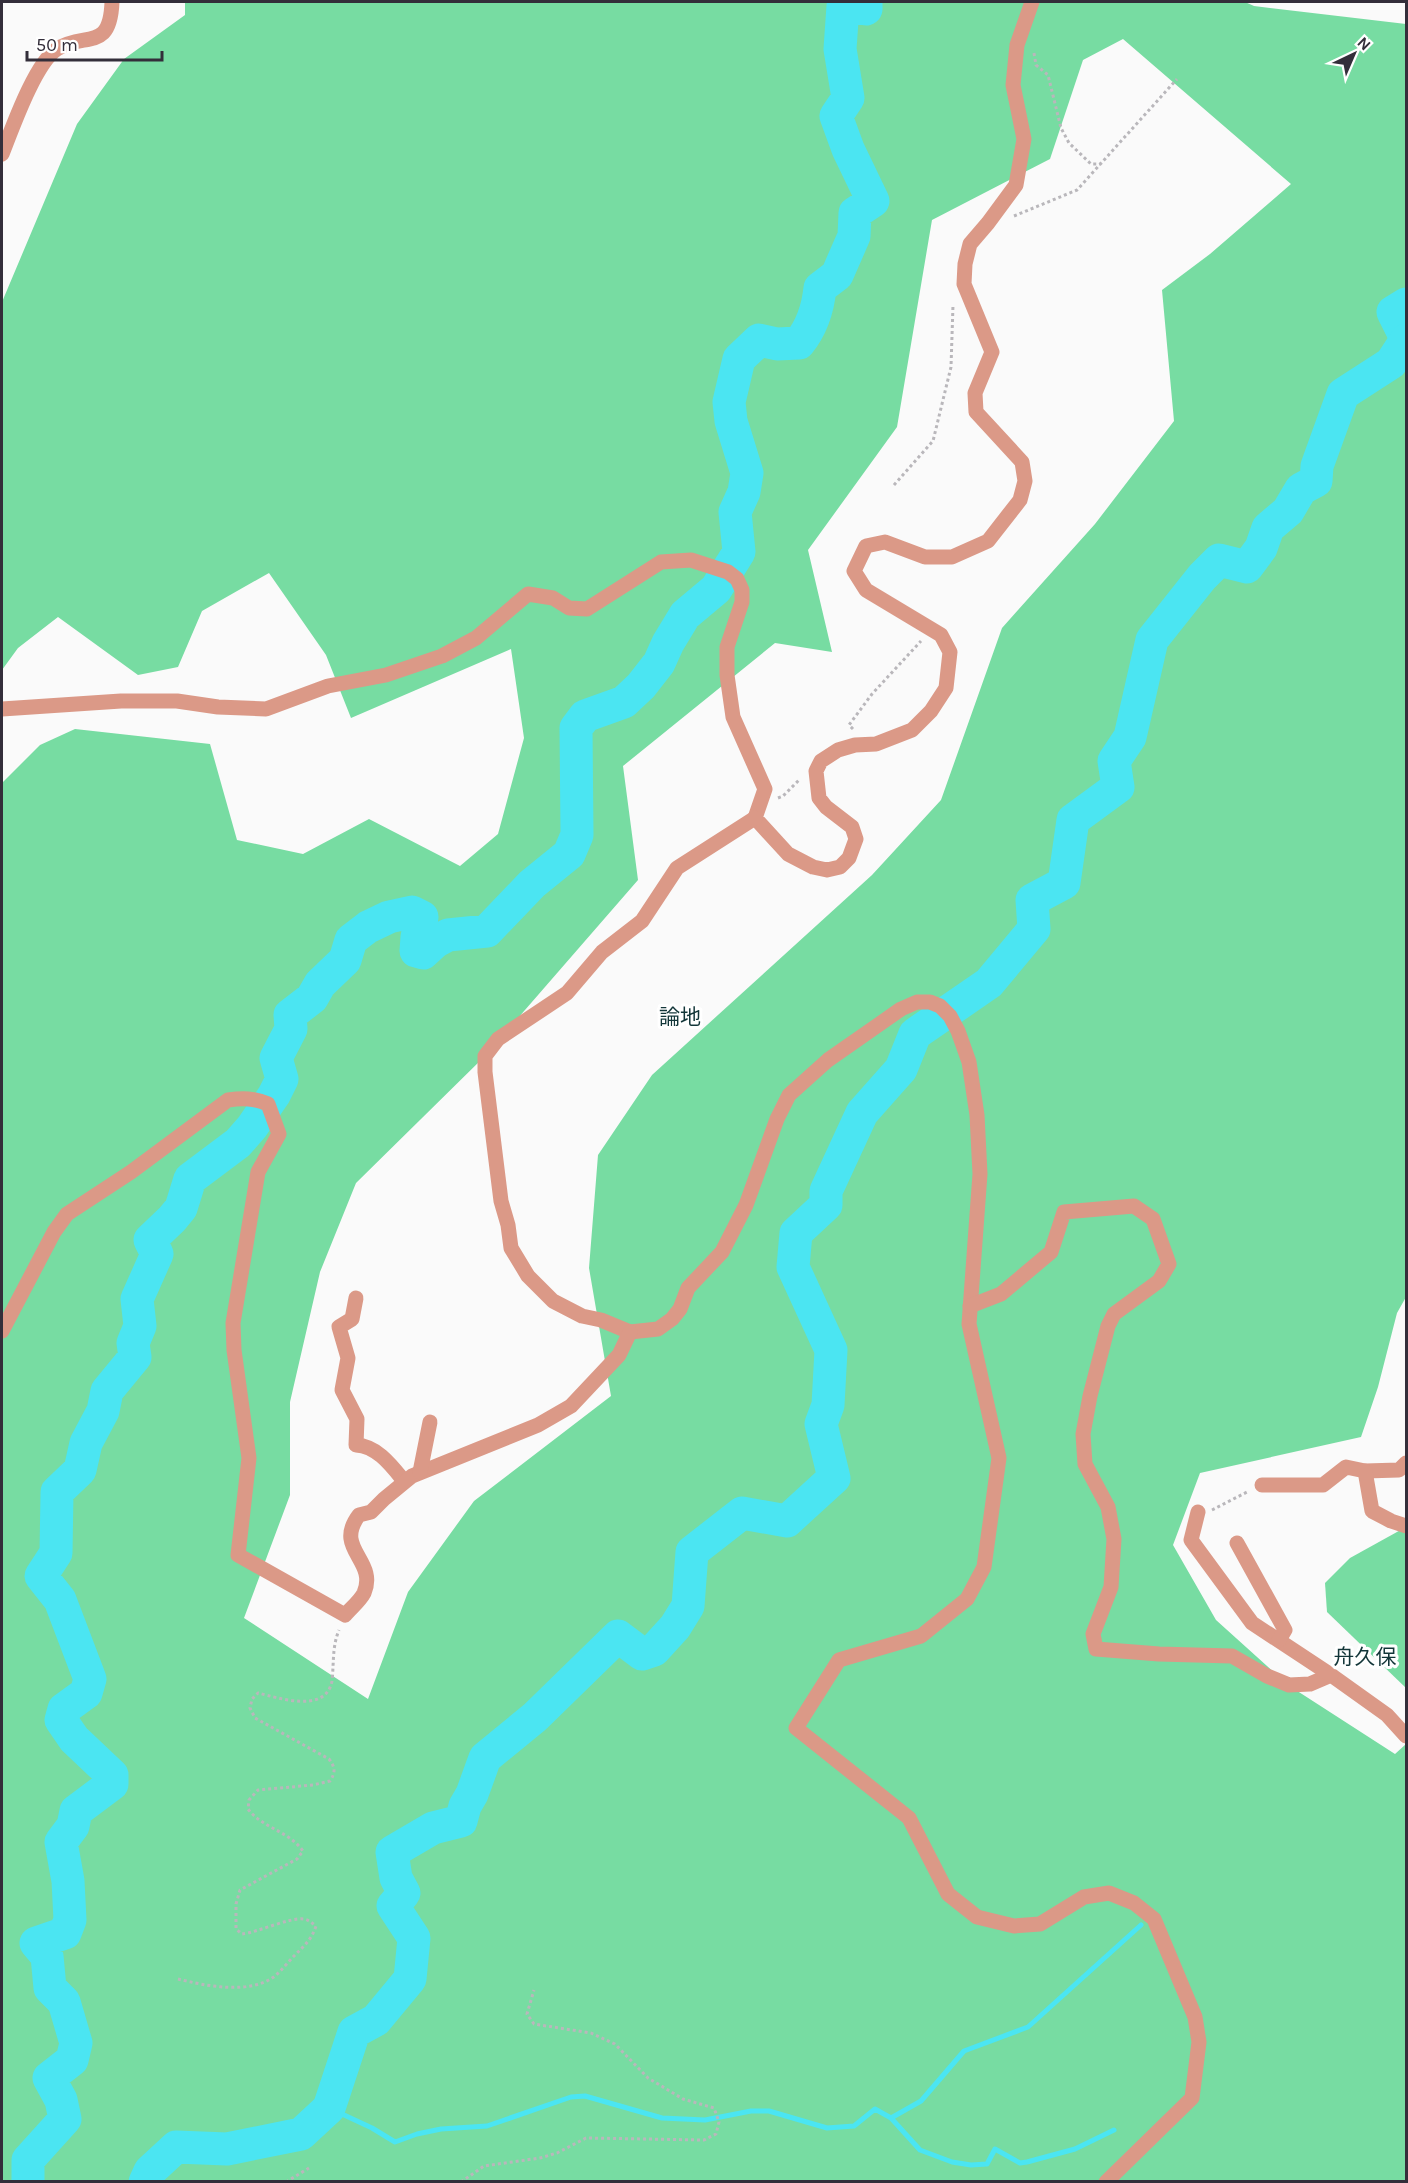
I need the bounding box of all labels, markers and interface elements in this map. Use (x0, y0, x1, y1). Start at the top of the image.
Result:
scale bar (27, 24, 162, 62)
north arrow (1324, 24, 1384, 84)
text: N (1353, 33, 1375, 54)
text: 50 m (36, 34, 78, 56)
district label: 論地 (659, 1005, 701, 1029)
district label: 舟久保 (1334, 1645, 1397, 1669)

